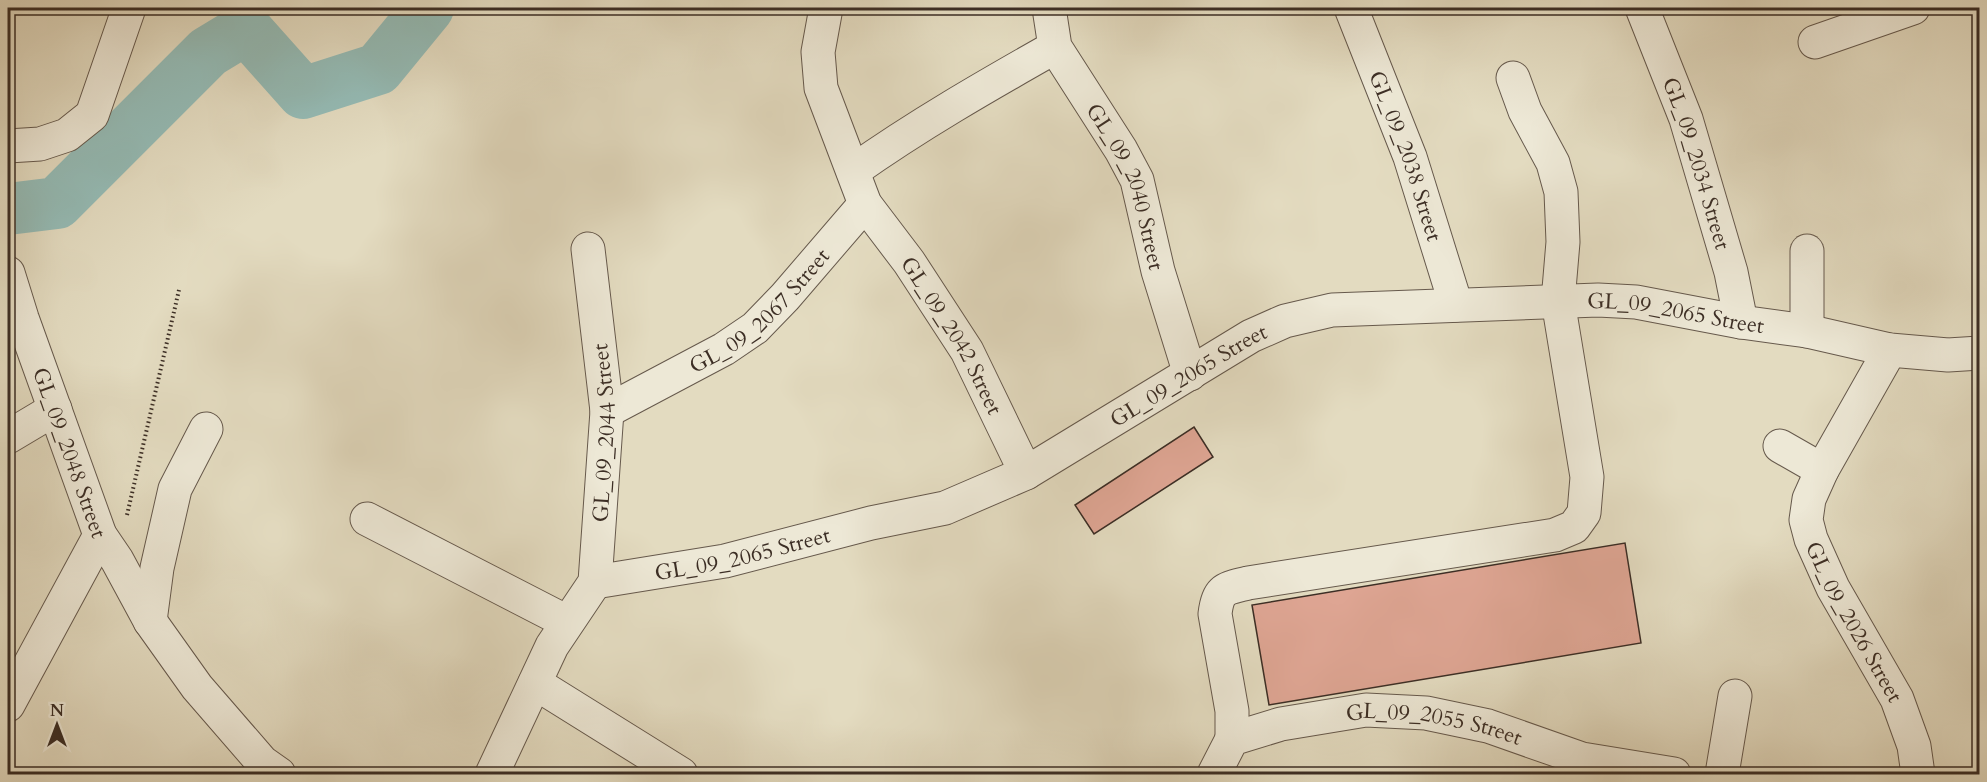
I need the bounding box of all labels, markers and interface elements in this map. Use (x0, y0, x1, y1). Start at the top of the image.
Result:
street label: GL_09_2038 Street (1361, 66, 1449, 245)
street label: GL_09_2034 Street (1655, 73, 1738, 253)
street label: GL_09_2040 Street (1079, 98, 1171, 273)
street label: GL_09_2067 Street (684, 242, 837, 381)
street label: GL_09_2042 Street (893, 251, 1009, 420)
street label: GL_09_2065 Street (1587, 286, 1766, 341)
street label: GL_09_2065 Street (1104, 317, 1272, 435)
street label: GL_09_2044 Street (585, 342, 623, 523)
street label: GL_09_2048 Street (25, 363, 114, 542)
street label: GL_09_2065 Street (652, 520, 833, 588)
street label: GL_09_2026 Street (1798, 537, 1910, 708)
north arrow (27, 695, 87, 755)
street label: GL_09_2055 Street (1344, 696, 1526, 753)
text: N (50, 700, 64, 722)

